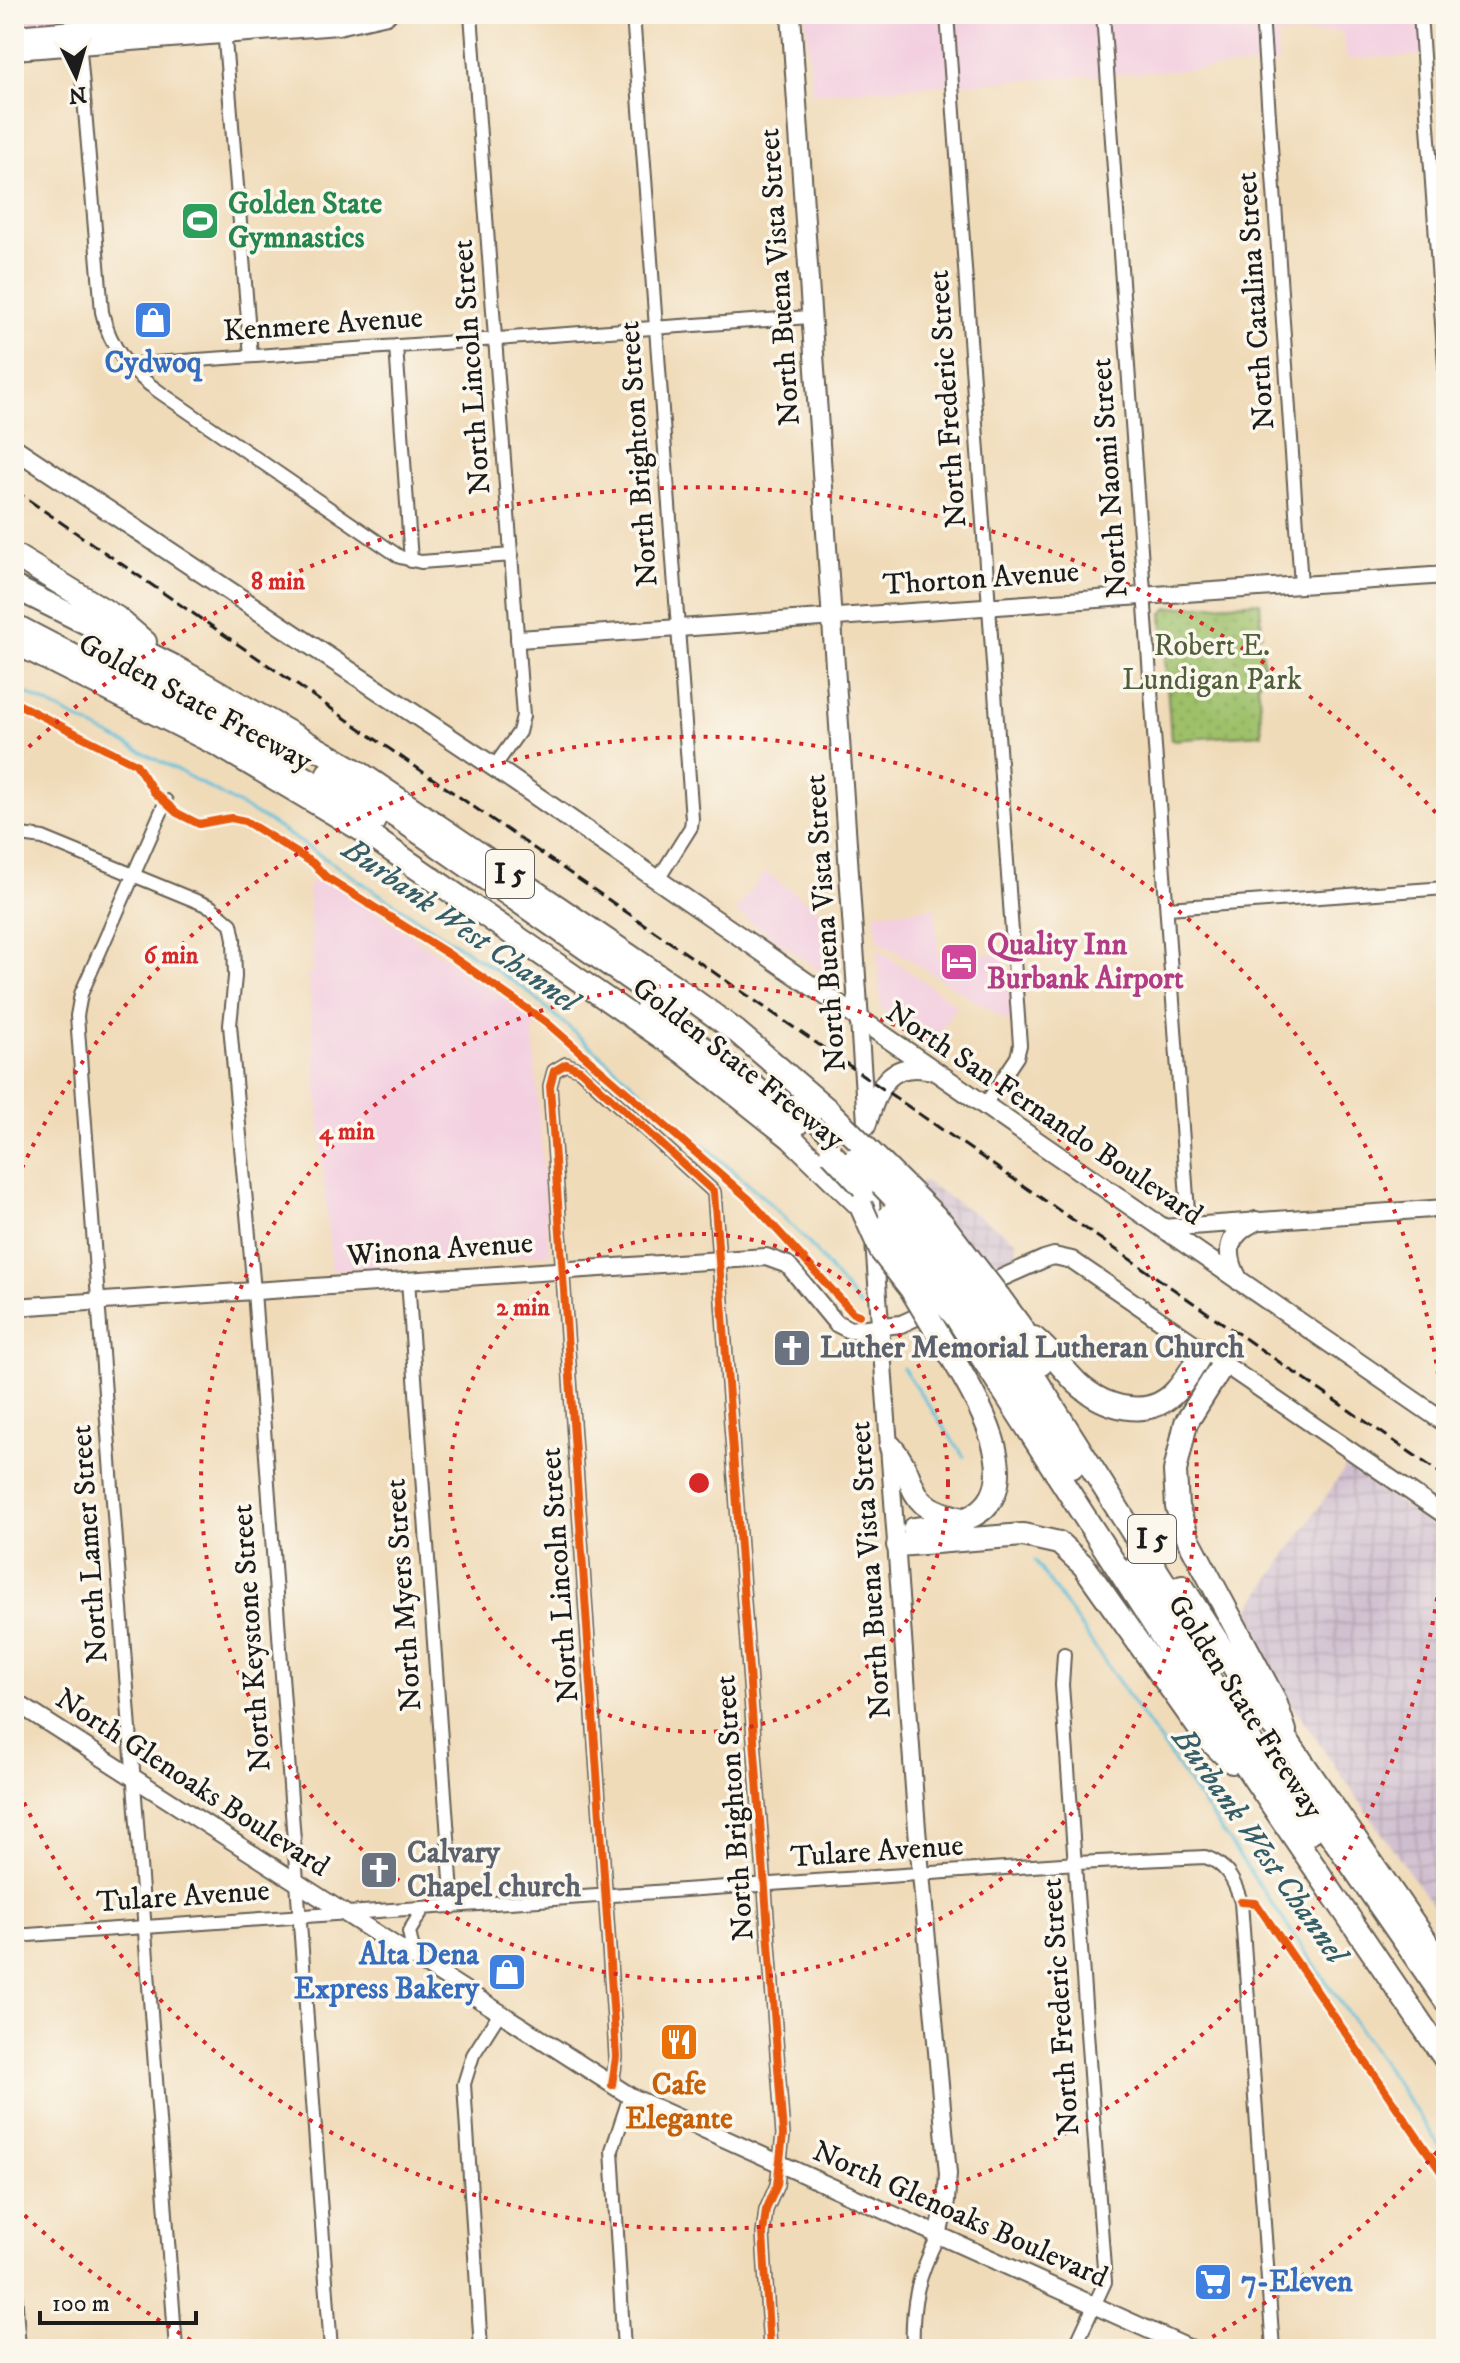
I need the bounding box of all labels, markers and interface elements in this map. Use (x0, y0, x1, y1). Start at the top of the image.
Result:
north arrow (36, 36, 116, 116)
text: N (67, 80, 88, 109)
street label: North Buena Vista Street (751, 127, 809, 427)
street label: North Catalina Street (1229, 171, 1283, 431)
place label: Golden State Gymnastics (228, 186, 383, 257)
sports icon: Golden State Gymnastics (179, 200, 221, 242)
street label: North Lincoln Street (445, 238, 499, 496)
street label: North Frederic Street (921, 269, 975, 529)
shop icon: Cydwoq (132, 299, 174, 341)
street label: Kenmere Avenue (222, 300, 424, 350)
street label: North Brighton Street (611, 320, 667, 588)
place label: Cydwoq (104, 345, 203, 382)
street label: North Naomi Street (1083, 357, 1137, 599)
street label: Thorton Avenue (882, 554, 1080, 604)
text: 8 min (251, 567, 305, 597)
street label: Golden State Freeway (72, 626, 319, 781)
park label: Robert E. Lundigan Park (1122, 628, 1302, 699)
street label: North Buena Vista Street (797, 773, 855, 1073)
water label: Burbank West Channel (334, 829, 589, 1024)
road number: I 5 (486, 850, 534, 898)
place label: Quality Inn Burbank Airport (987, 927, 1184, 998)
text: 6 min (144, 941, 199, 971)
hotel icon: Quality Inn Burbank Airport (938, 941, 980, 983)
street label: Golden State Freeway (624, 970, 852, 1159)
street label: North San Fernando Boulevard (878, 994, 1210, 1234)
text: 4 min (319, 1117, 375, 1147)
street label: Winona Avenue (345, 1225, 534, 1275)
text: 2 min (496, 1293, 550, 1323)
church icon: Luther Memorial Lutheran Church (771, 1327, 813, 1369)
place label: Luther Memorial Lutheran Church (820, 1330, 1245, 1367)
street label: North Buena Vista Street (842, 1420, 900, 1720)
street label: North Lamer Street (63, 1423, 117, 1665)
street label: North Lincoln Street (533, 1446, 587, 1704)
centre of rings (685, 1469, 713, 1497)
street label: North Myers Street (377, 1477, 431, 1713)
street label: North Keystone Street (224, 1503, 280, 1773)
road number: I 5 (1128, 1515, 1176, 1563)
street label: Golden State Freeway (1159, 1588, 1332, 1826)
street label: North Brighton Street (707, 1674, 763, 1942)
street label: North Glenoaks Boulevard (48, 1681, 336, 1885)
water label: Burbank West Channel (1162, 1720, 1357, 1975)
street label: Tulare Avenue (789, 1828, 965, 1876)
place label: Calvary Chapel church (407, 1835, 581, 1906)
church icon: Calvary Chapel church (358, 1849, 400, 1891)
street label: Tulare Avenue (95, 1873, 271, 1921)
street label: North Frederic Street (1034, 1877, 1088, 2137)
place label: Alta Dena Express Bakery (294, 1937, 480, 2008)
shop icon: Alta Dena Express Bakery (486, 1951, 528, 1993)
restaurant icon: Cafe Elegante (658, 2021, 700, 2063)
place label: Cafe Elegante (625, 2067, 733, 2138)
street label: North Glenoaks Boulevard (807, 2133, 1113, 2297)
supermarket icon: 7-Eleven (1192, 2261, 1234, 2303)
place label: 7-Eleven (1241, 2264, 1353, 2301)
scale bar (40, 2275, 196, 2325)
text: 100 m (52, 2289, 110, 2319)

